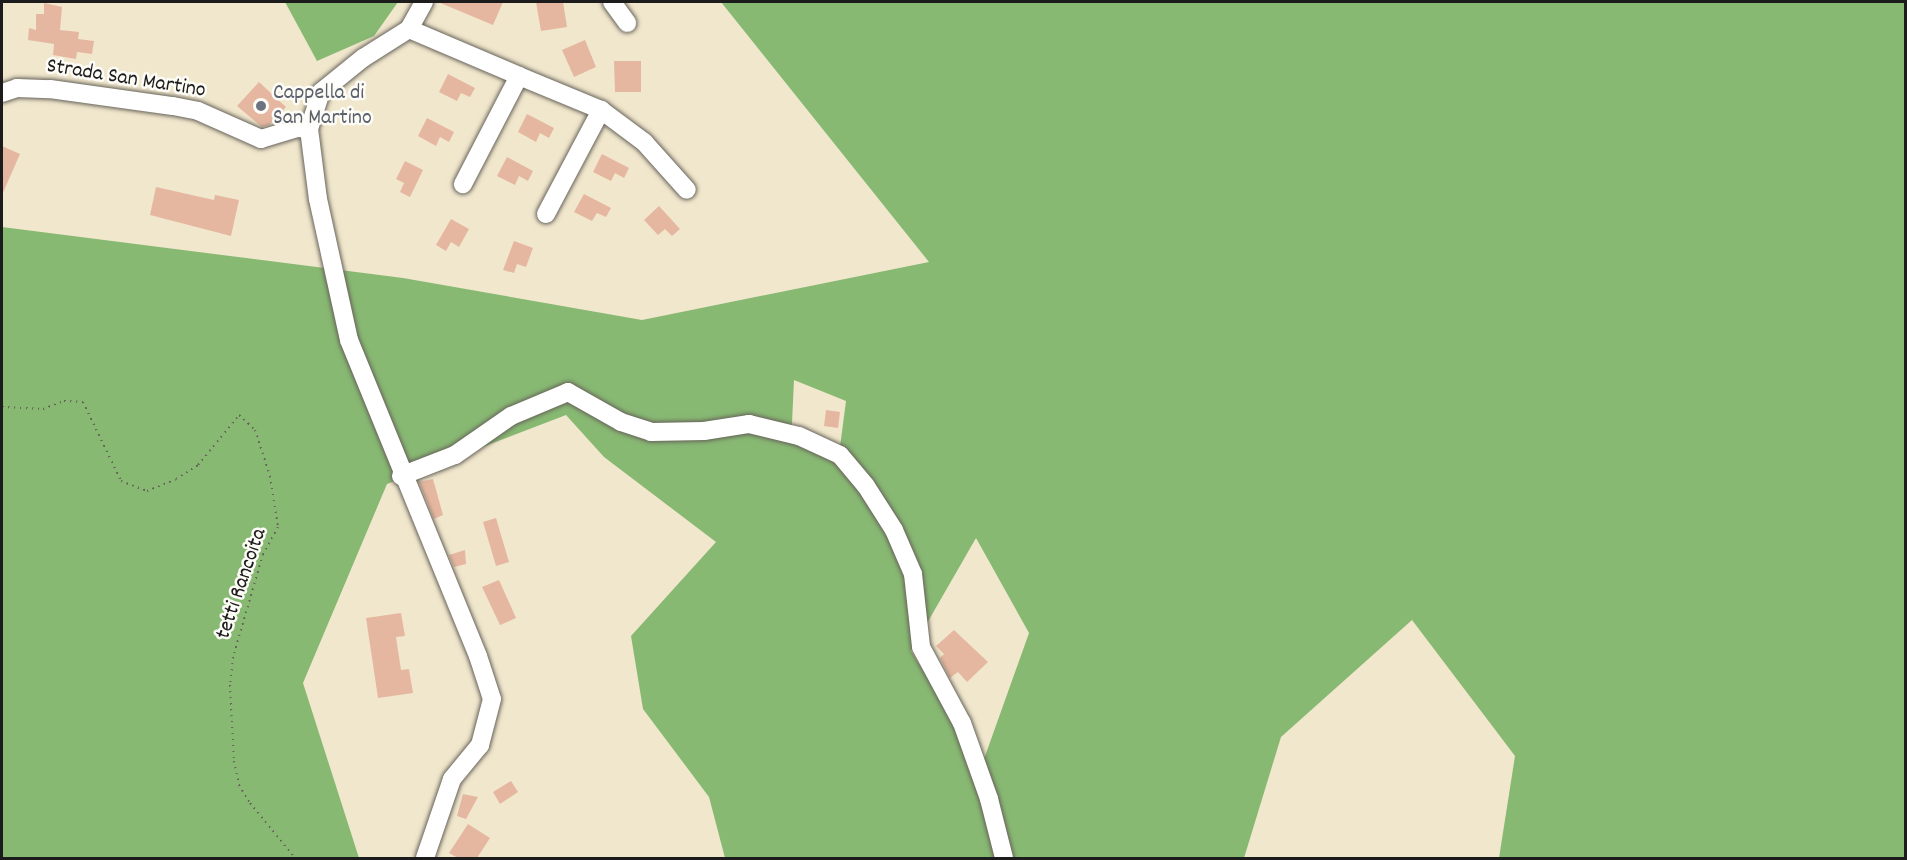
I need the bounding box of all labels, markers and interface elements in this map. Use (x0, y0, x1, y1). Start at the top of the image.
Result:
street label: Strada San Martino (45, 53, 207, 105)
place label: Cappella di San Martino (273, 80, 372, 132)
marker: Cappella di San Martino (254, 99, 268, 113)
street label: tetti Rancoita (211, 525, 273, 643)

